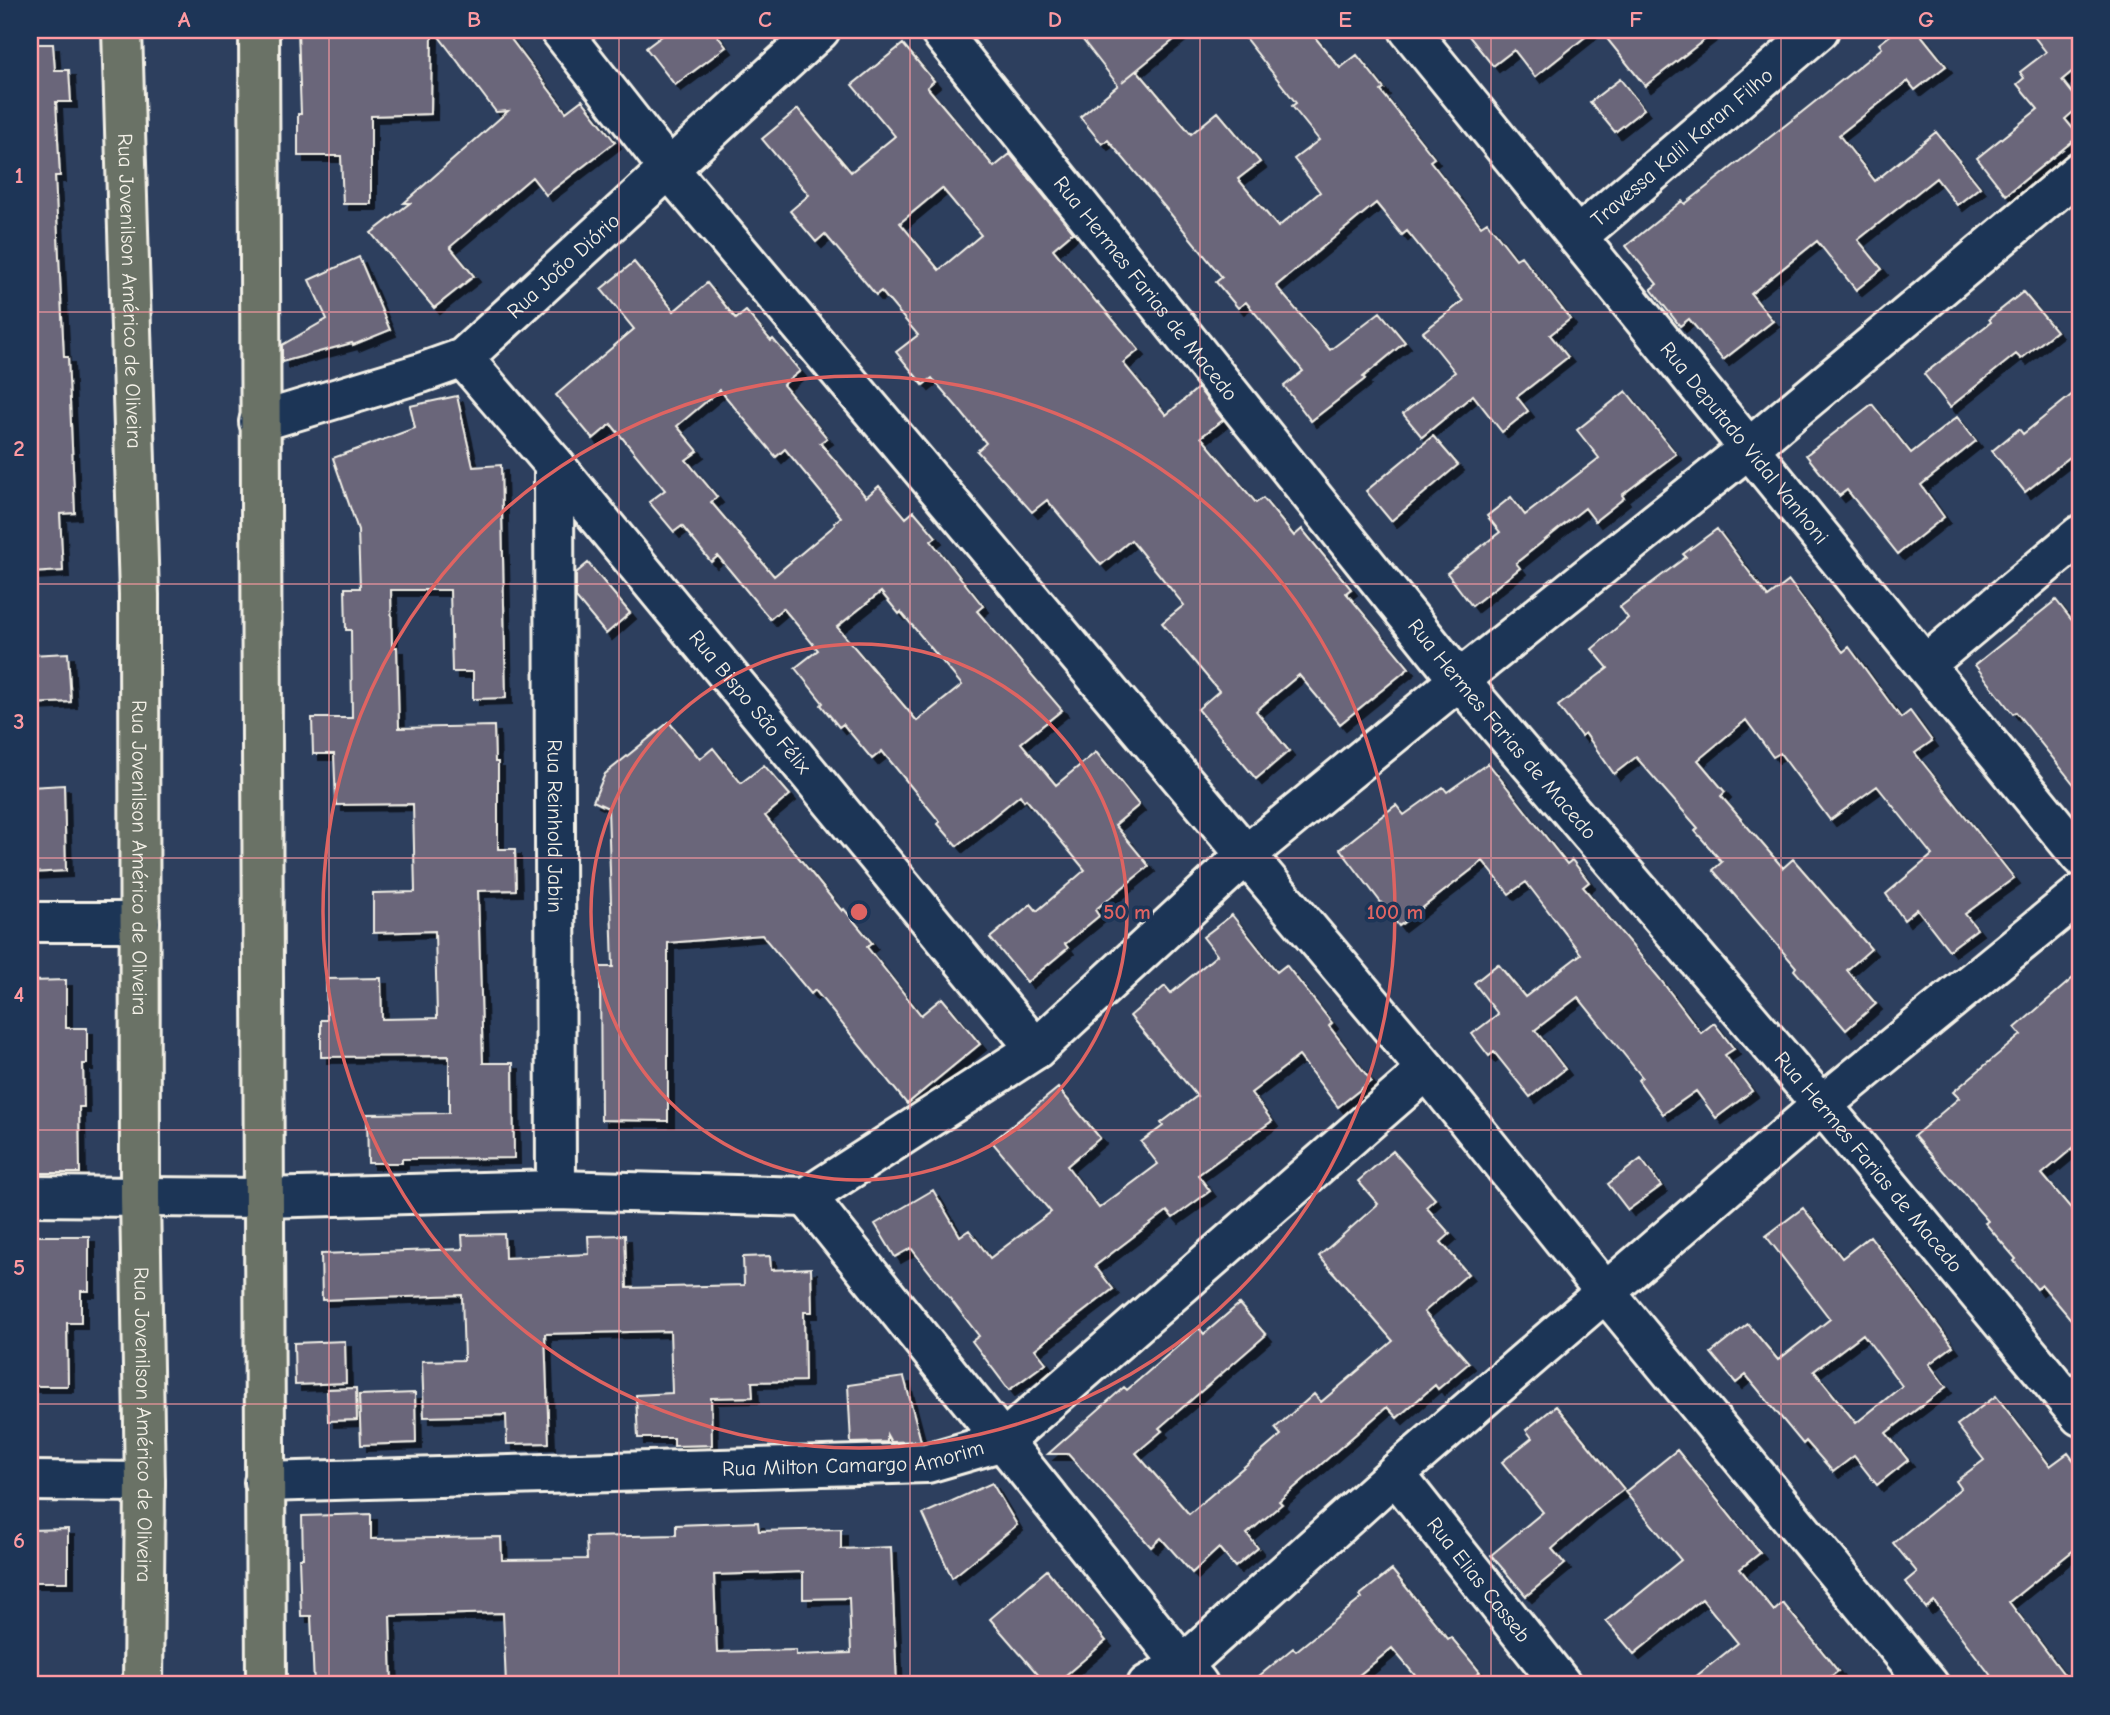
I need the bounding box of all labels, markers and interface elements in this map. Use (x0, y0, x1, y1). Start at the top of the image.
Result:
text: A (178, 6, 191, 33)
text: B (467, 6, 481, 33)
text: C (758, 6, 772, 33)
text: D (1048, 6, 1062, 33)
text: E (1338, 6, 1352, 33)
text: F (1629, 6, 1643, 33)
text: G (1918, 6, 1934, 33)
street label: Travessa Kalil Karan Filho (1586, 63, 1778, 232)
street label: Rua Jovenilson Américo de Oliveira (113, 133, 147, 449)
text: 1 (14, 162, 24, 189)
street label: Rua Hermes Farias de Macedo (1049, 171, 1243, 405)
street label: Rua João Diório (502, 208, 624, 323)
street label: Rua Deputado Vidal Vanhoni (1655, 337, 1834, 549)
text: 2 (13, 435, 25, 462)
street label: Rua Hermes Farias de Macedo (1403, 614, 1602, 844)
street label: Rua Bispo São Félix (684, 625, 816, 778)
street label: Rua Jovenilson Américo de Oliveira (127, 700, 152, 1016)
text: 3 (13, 708, 25, 735)
street label: Rua Reinhold Jabin (543, 739, 567, 913)
centre of rings (847, 900, 871, 924)
text: 50 m (1103, 900, 1151, 924)
text: 100 m (1367, 900, 1423, 924)
text: 4 (14, 981, 25, 1008)
street label: Rua Hermes Farias de Macedo (1770, 1047, 1968, 1277)
text: 5 (13, 1254, 25, 1281)
street label: Rua Jovenilson Américo de Oliveira (129, 1267, 157, 1583)
street label: Rua Milton Camargo Amorim (722, 1435, 986, 1481)
street label: Rua Elias Casseb (1422, 1513, 1536, 1647)
text: 6 (13, 1527, 25, 1554)

